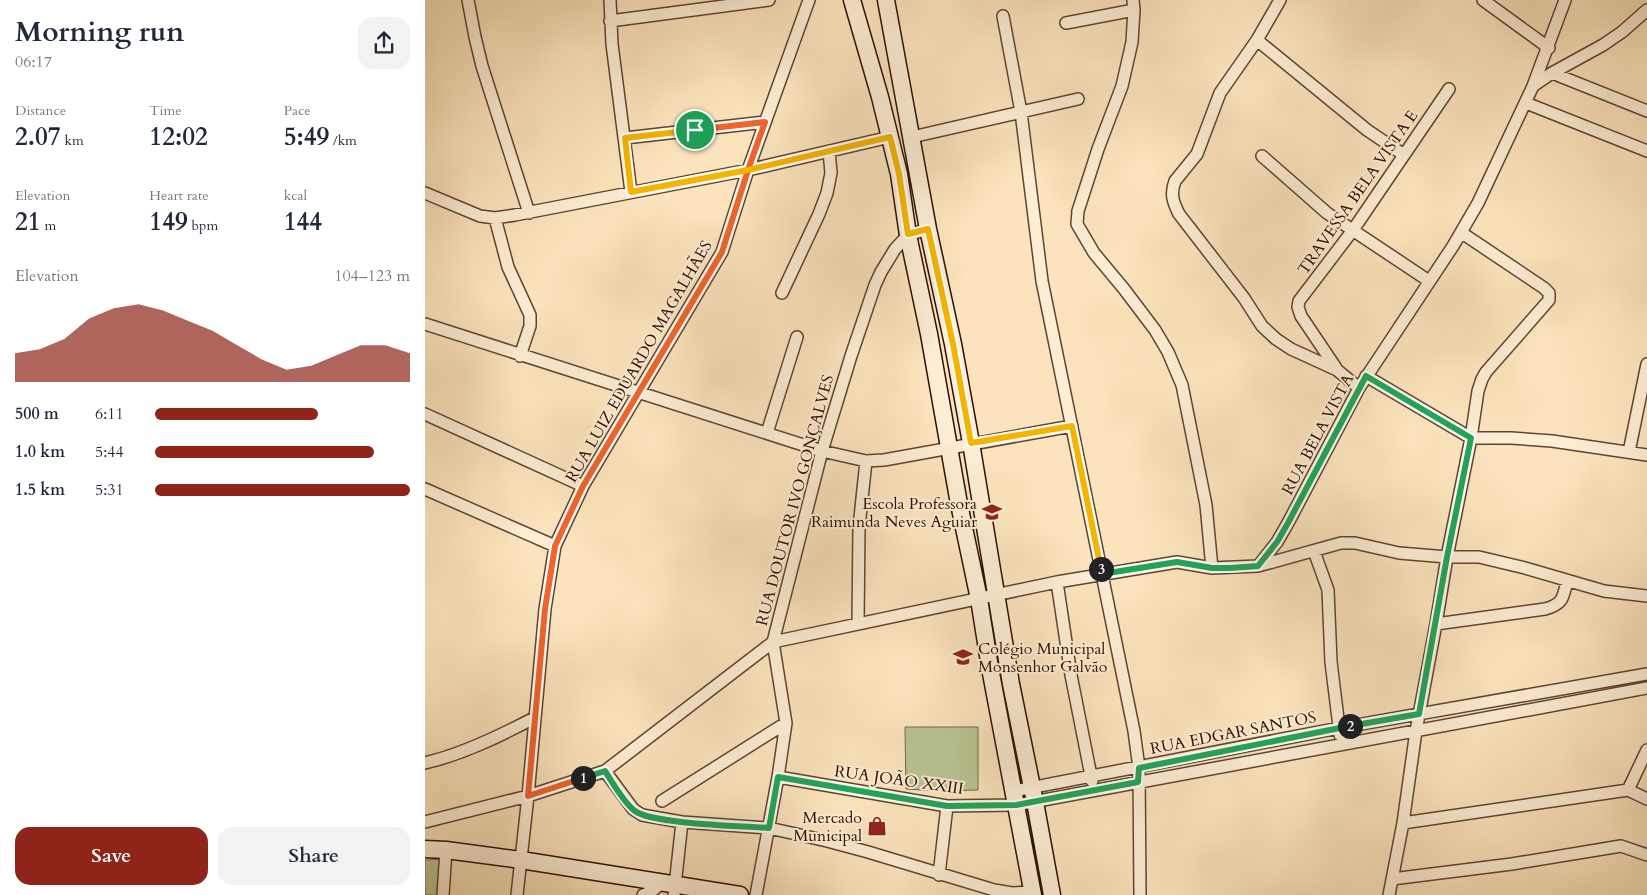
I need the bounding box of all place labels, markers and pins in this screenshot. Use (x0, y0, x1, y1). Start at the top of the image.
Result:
pin (674, 109, 716, 151)
place label: Escola Professora Raimunda Neves Aguiar (811, 493, 977, 533)
school or university icon: Escola Professora Raimunda Neves Aguiar (981, 501, 1003, 523)
pin: 3 (1089, 556, 1113, 582)
place label: Colégio Municipal Monsenhor Galvão (978, 638, 1108, 678)
school or university icon: Colégio Municipal Monsenhor Galvão (952, 646, 974, 668)
pin: 2 (1337, 714, 1363, 738)
pin: 1 (571, 766, 595, 790)
place label: Mercado Municipal (793, 807, 862, 847)
shop icon: Mercado Municipal (866, 815, 888, 837)

